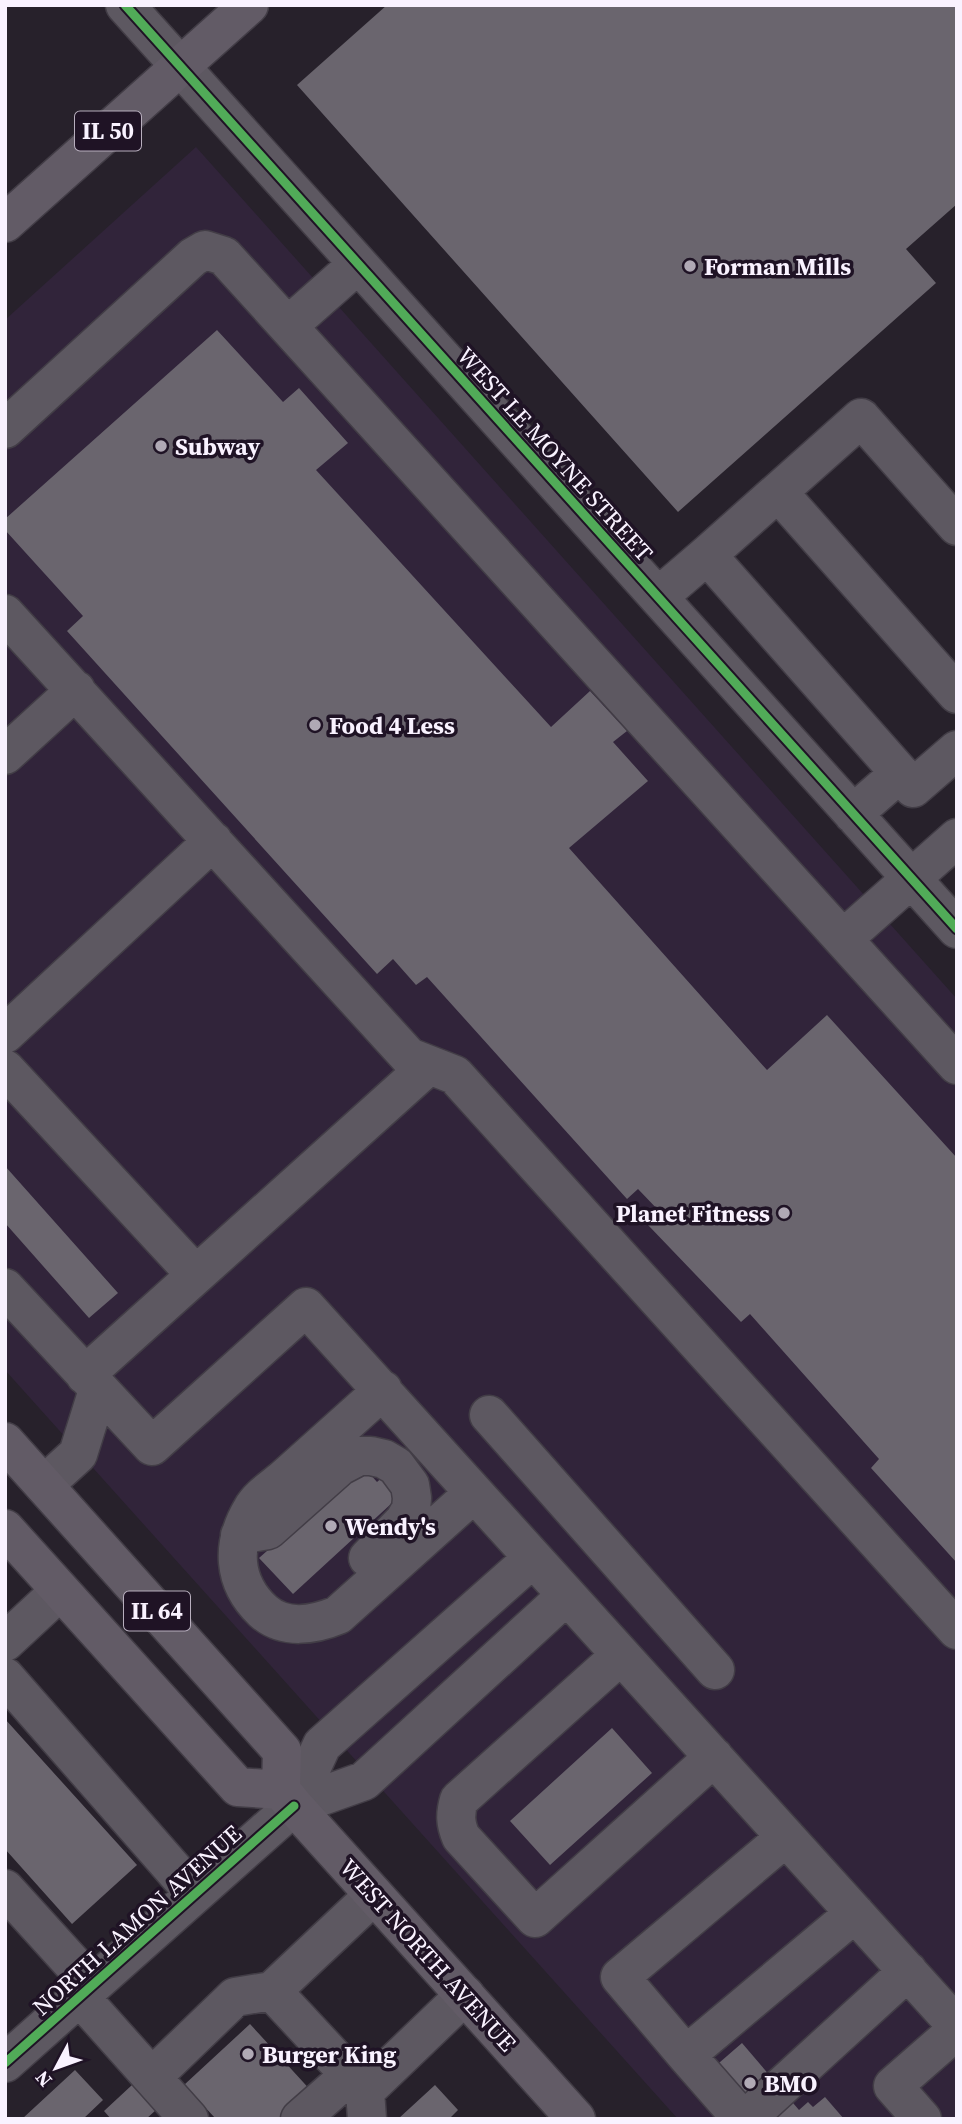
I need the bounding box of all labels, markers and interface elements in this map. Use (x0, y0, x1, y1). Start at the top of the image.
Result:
road number: IL 50 (75, 112, 141, 150)
place label: Forman Mills (704, 250, 851, 283)
marker: Forman Mills (682, 258, 698, 274)
street label: WEST LE MOYNE STREET (450, 339, 661, 569)
place label: Subway (175, 430, 260, 463)
marker: Subway (153, 438, 169, 454)
place label: Food 4 Less (329, 709, 455, 742)
marker: Food 4 Less (307, 717, 323, 733)
place label: Planet Fitness (616, 1197, 770, 1230)
marker: Planet Fitness (776, 1205, 792, 1221)
place label: Wendy's (345, 1510, 436, 1543)
marker: Wendy's (323, 1518, 339, 1534)
road number: IL 64 (124, 1592, 190, 1630)
street label: NORTH LAMON AVENUE (25, 1817, 249, 2023)
street label: WEST NORTH AVENUE (332, 1851, 524, 2059)
north arrow (21, 2033, 91, 2103)
place label: Burger King (262, 2038, 396, 2071)
marker: Burger King (240, 2046, 256, 2062)
text: N (29, 2065, 58, 2093)
place label: BMO (764, 2067, 817, 2100)
marker: BMO (742, 2075, 758, 2091)

